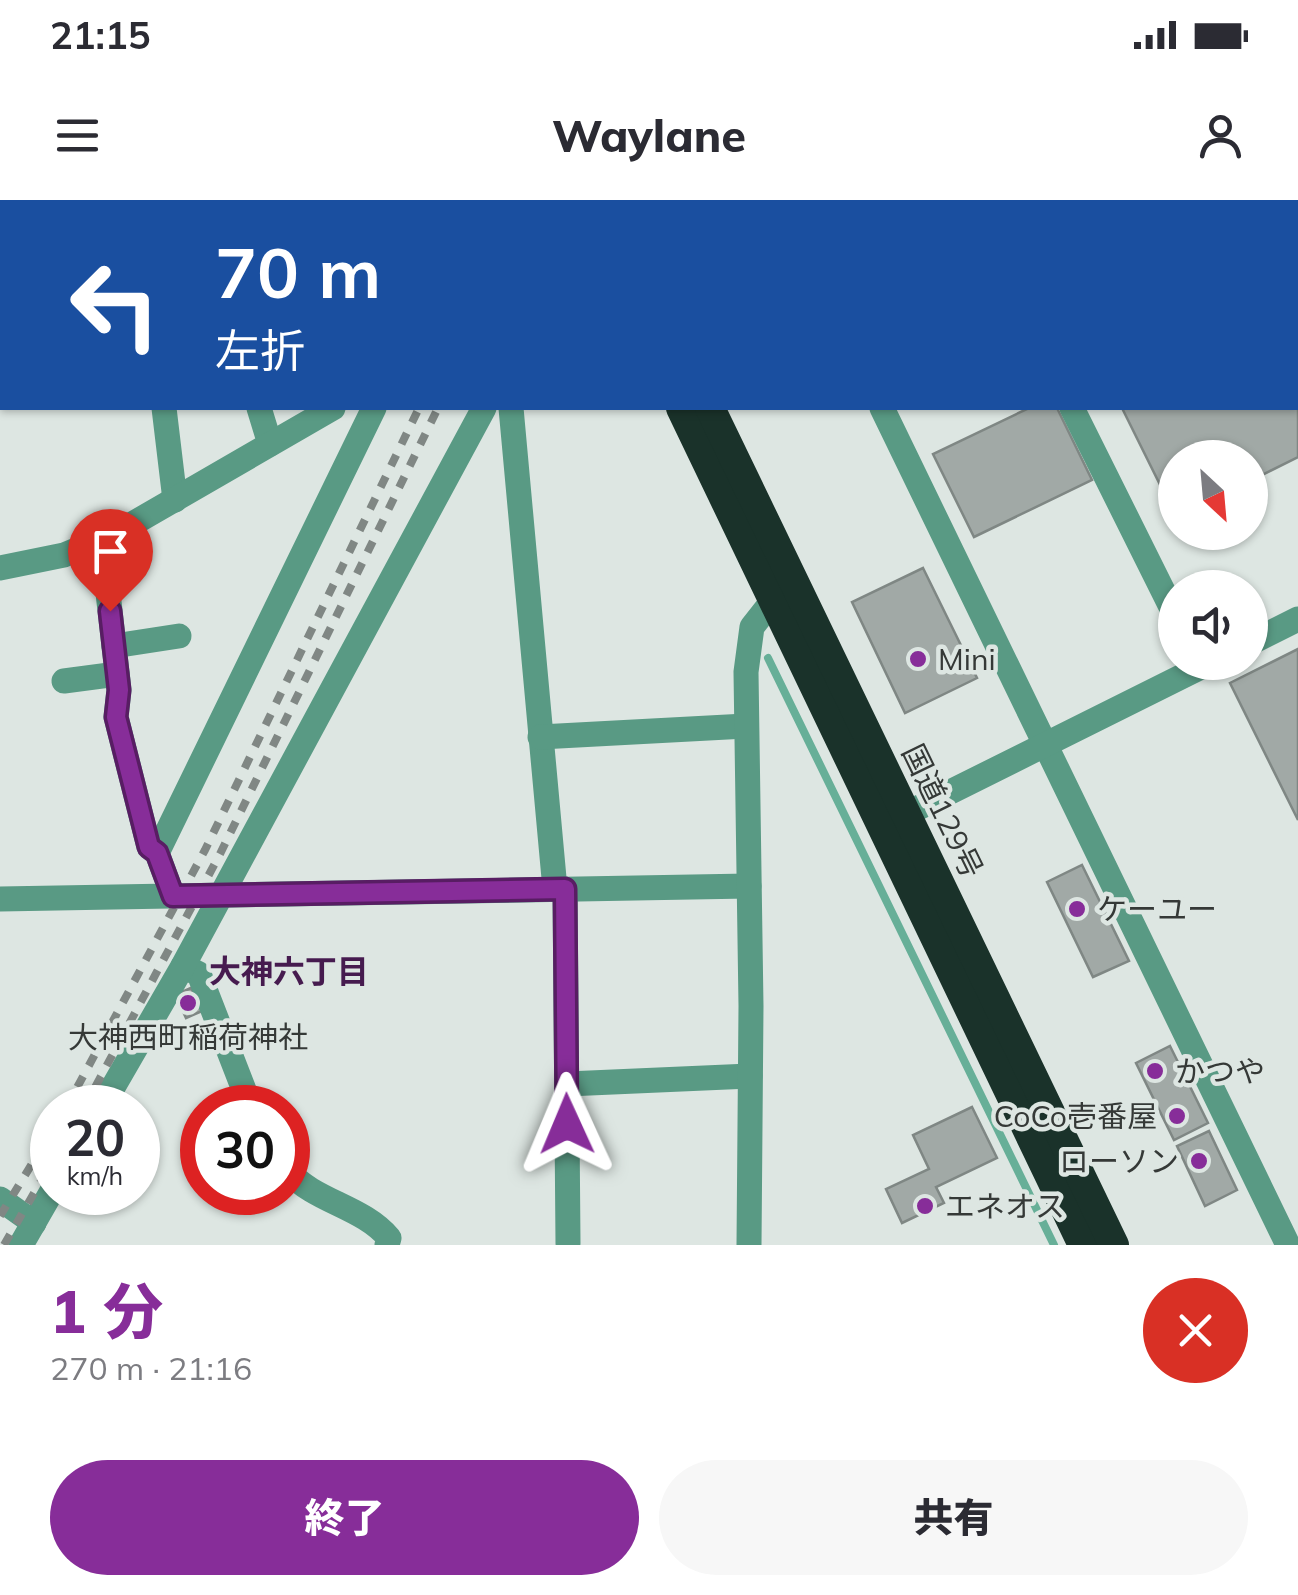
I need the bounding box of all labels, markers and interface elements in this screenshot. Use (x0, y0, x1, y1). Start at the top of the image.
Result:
text: 21:15 (50, 11, 151, 59)
text: Waylane (552, 107, 746, 163)
icon: menu (50, 108, 105, 163)
icon: person (1193, 108, 1248, 163)
text: 70 m (215, 228, 381, 316)
icon: left (50, 240, 180, 370)
text: 左折 (215, 322, 305, 378)
north arrow (1158, 440, 1268, 550)
map controls (1158, 440, 1268, 680)
pin (68, 509, 153, 612)
icon: arrive (83, 524, 138, 579)
button: sound (1158, 570, 1268, 680)
place label: Mini (938, 640, 996, 678)
marker: Mini (907, 648, 929, 670)
street label: 国道129号 (894, 738, 992, 884)
place label: ケーユー (1097, 890, 1217, 928)
marker: ケーユー (1066, 898, 1088, 920)
district label: 大神六丁目 (209, 951, 369, 991)
marker: 大神西町稲荷神社 (177, 992, 199, 1014)
place label: 大神西町稲荷神社 (68, 1018, 308, 1056)
place label: かつや (1175, 1052, 1265, 1090)
marker: かつや (1144, 1060, 1166, 1082)
position arrow (515, 1072, 619, 1176)
speed limit sign: 30 (180, 1085, 310, 1215)
place label: CoCo壱番屋 (994, 1097, 1157, 1135)
marker: CoCo壱番屋 (1166, 1105, 1188, 1127)
text: 20 (65, 1106, 125, 1169)
place label: ローソン (1059, 1142, 1179, 1180)
marker: ローソン (1188, 1150, 1210, 1172)
text: km/h (67, 1160, 123, 1191)
place label: エネオス (945, 1187, 1065, 1225)
marker: エネオス (914, 1195, 936, 1217)
text: 1 分 (50, 1273, 163, 1348)
button: close (1143, 1278, 1248, 1383)
text: 270 m · 21:16 (50, 1348, 252, 1388)
button: 終了 (50, 1460, 639, 1575)
button: 共有 (659, 1460, 1248, 1575)

